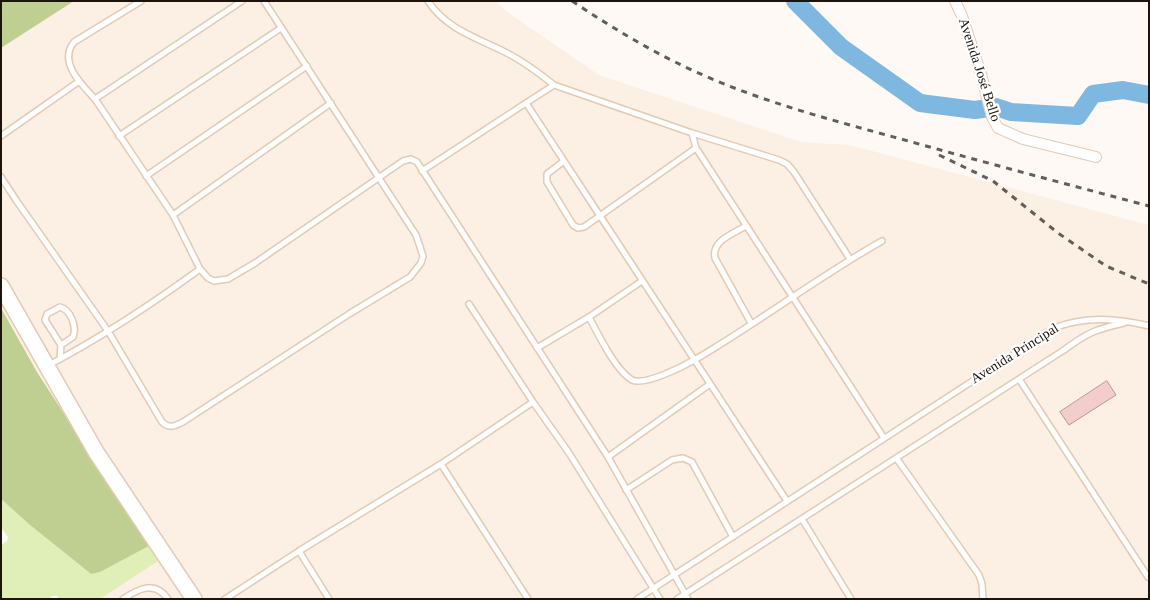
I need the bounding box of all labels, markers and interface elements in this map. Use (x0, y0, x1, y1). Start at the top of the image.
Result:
street label: Avenida José Bello (954, 16, 1004, 124)
street label: Avenida Principal (968, 320, 1062, 388)

